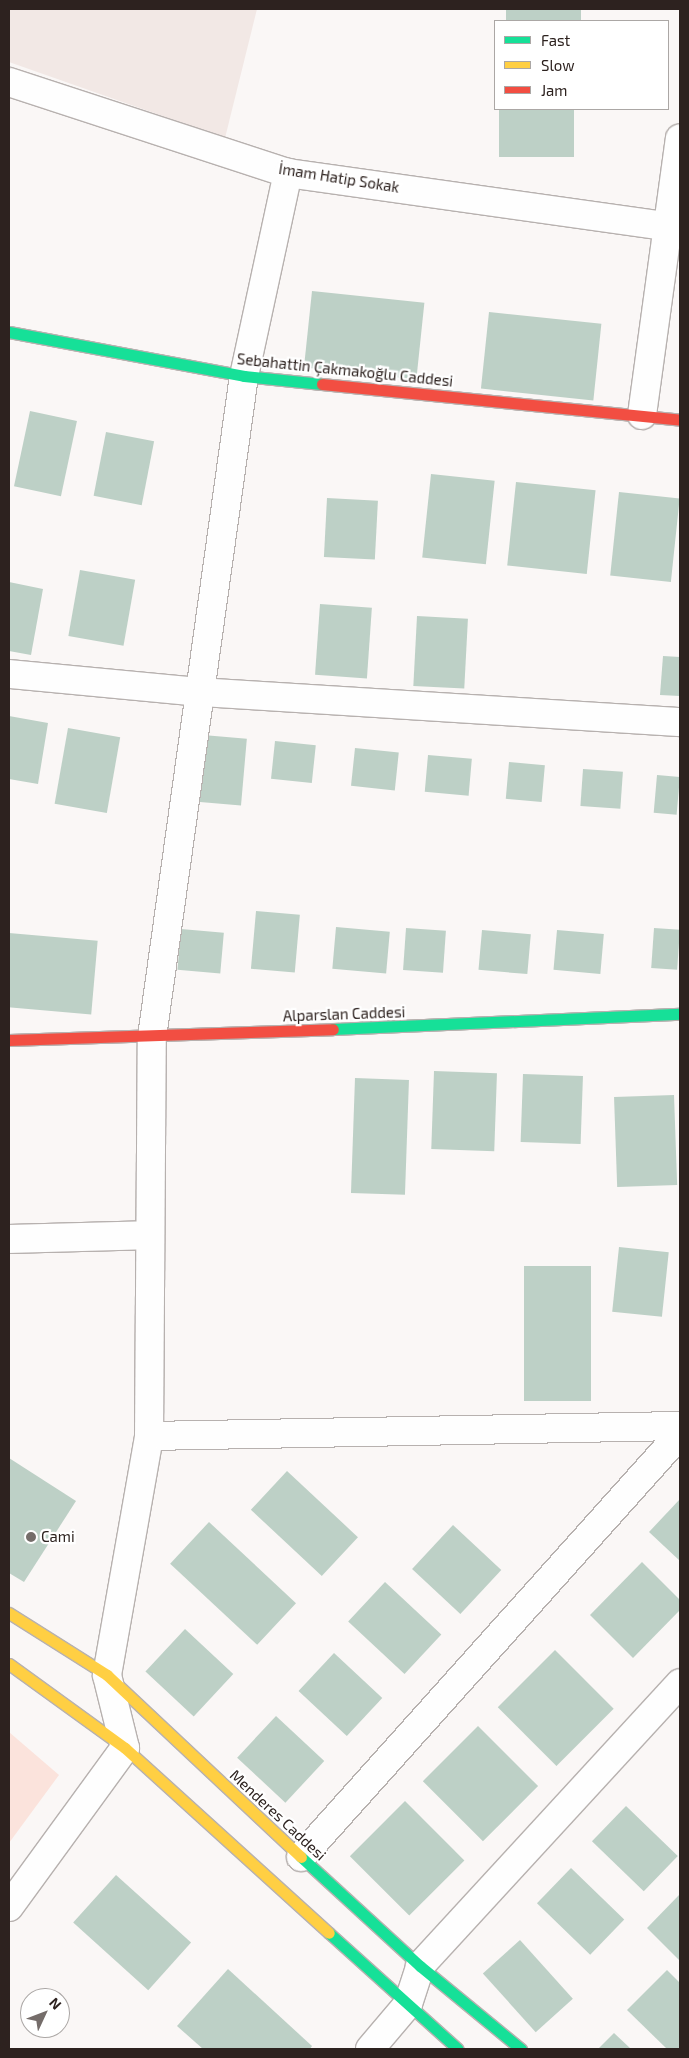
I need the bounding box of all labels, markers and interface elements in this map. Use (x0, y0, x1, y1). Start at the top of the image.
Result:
legend (494, 20, 669, 110)
text: Fast (541, 31, 570, 49)
text: Slow (541, 56, 575, 74)
text: Jam (541, 81, 567, 99)
street label: İmam Hatip Sokak (277, 160, 401, 196)
street label: Sebahattin Çakmakoğlu Caddesi (236, 350, 454, 390)
street label: Alparslan Caddesi (282, 1003, 406, 1025)
place label: Cami (41, 1528, 75, 1546)
marker: Cami (25, 1531, 37, 1543)
street label: Menderes Caddesi (226, 1766, 330, 1864)
north arrow (20, 1988, 70, 2038)
text: N (46, 1994, 65, 2013)

